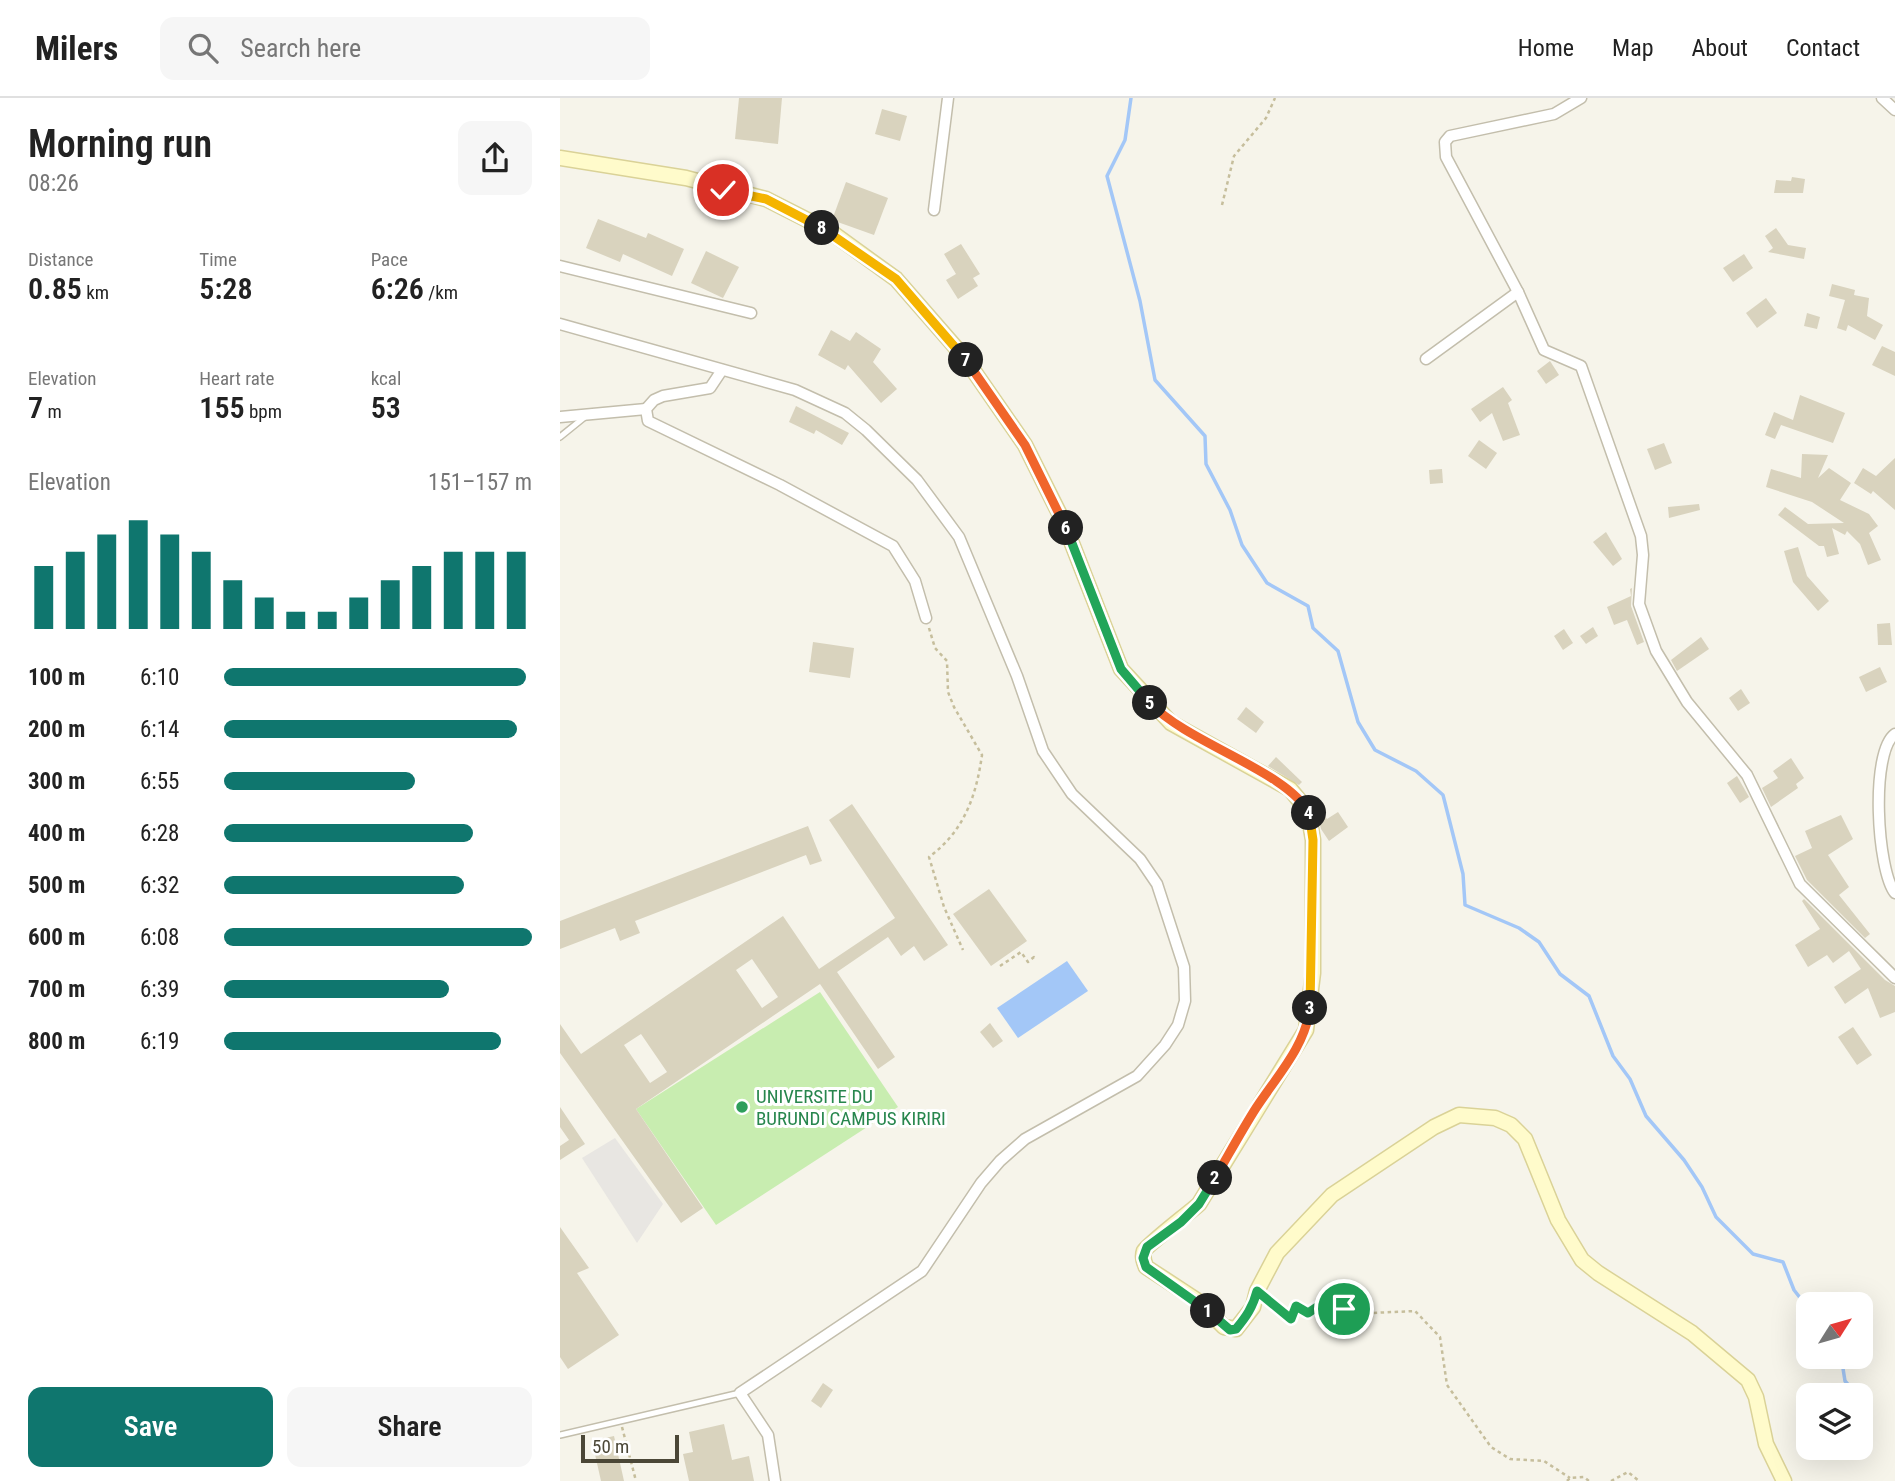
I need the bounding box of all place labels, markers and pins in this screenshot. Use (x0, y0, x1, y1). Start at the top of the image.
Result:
pin (693, 160, 753, 220)
pin: 8 (804, 211, 840, 246)
pin: 7 (948, 342, 984, 378)
pin: 6 (1049, 510, 1084, 546)
pin: 5 (1132, 686, 1168, 720)
pin: 4 (1292, 796, 1326, 830)
pin: 3 (1292, 990, 1328, 1026)
place label: UNIVERSITE DU BURUNDI CAMPUS KIRIRI (756, 1085, 946, 1130)
marker: UNIVERSITE DU BURUNDI CAMPUS KIRIRI (734, 1099, 750, 1115)
pin: 2 (1198, 1160, 1232, 1196)
pin (1314, 1279, 1374, 1339)
pin: 1 (1190, 1294, 1226, 1328)

